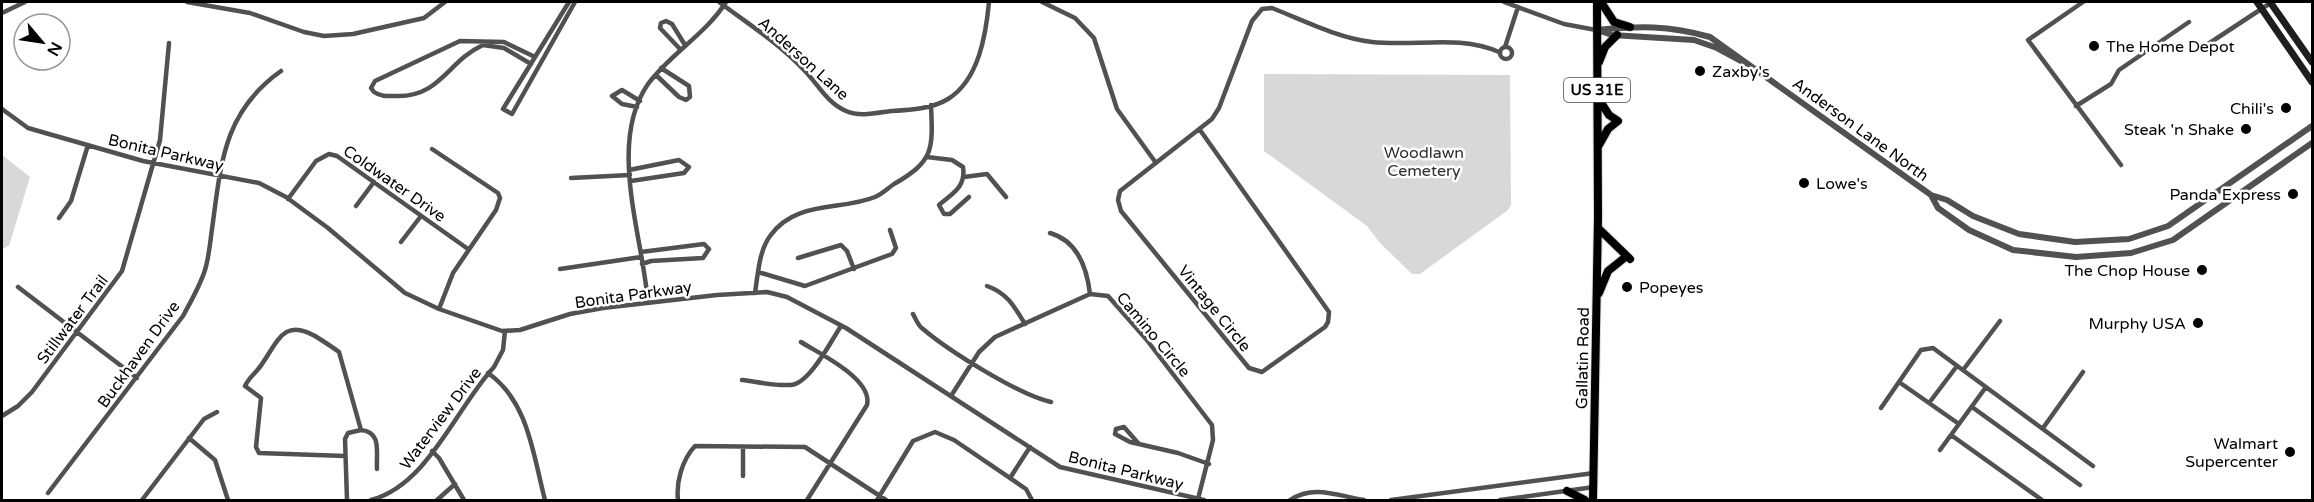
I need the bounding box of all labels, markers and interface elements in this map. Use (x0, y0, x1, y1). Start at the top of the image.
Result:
north arrow (12, 12, 72, 72)
street label: Anderson Lane (754, 13, 853, 105)
place label: The Home Depot (2106, 37, 2235, 57)
text: N (42, 38, 66, 59)
marker: The Home Depot (2087, 39, 2101, 53)
place label: Zaxby's (1712, 62, 1770, 82)
marker: Zaxby's (1693, 64, 1707, 78)
street label: Anderson Lane North (1788, 74, 1933, 186)
road number: US 31E (1564, 78, 1630, 102)
place label: Chili's (2230, 99, 2274, 119)
marker: Chili's (2279, 101, 2293, 115)
place label: Steak 'n Shake (2124, 120, 2234, 140)
marker: Steak 'n Shake (2239, 122, 2253, 136)
street label: Bonita Parkway (106, 130, 226, 176)
street label: Coldwater Drive (339, 141, 450, 227)
park label: Woodlawn Cemetery (1384, 143, 1464, 181)
place label: Lowe's (1816, 174, 1868, 194)
marker: Lowe's (1797, 176, 1811, 190)
place label: Panda Express (2169, 185, 2281, 205)
marker: Panda Express (2286, 187, 2300, 201)
street label: Vintage Circle (1173, 261, 1255, 356)
place label: The Chop House (2064, 261, 2190, 281)
marker: The Chop House (2195, 263, 2209, 277)
street label: Stillwater Trail (33, 271, 113, 368)
street label: Bonita Parkway (573, 277, 693, 313)
place label: Popeyes (1639, 278, 1704, 298)
marker: Popeyes (1620, 280, 1634, 294)
street label: Camino Circle (1112, 288, 1195, 381)
street label: Buckhaven Drive (93, 297, 184, 412)
street label: Gallatin Road (1572, 307, 1594, 409)
place label: Murphy USA (2089, 314, 2186, 334)
marker: Murphy USA (2191, 316, 2205, 330)
street label: Waterview Drive (396, 363, 486, 474)
place label: Walmart Supercenter (2185, 434, 2279, 472)
marker: Walmart Supercenter (2283, 445, 2297, 459)
street label: Bonita Parkway (1066, 447, 1186, 495)

